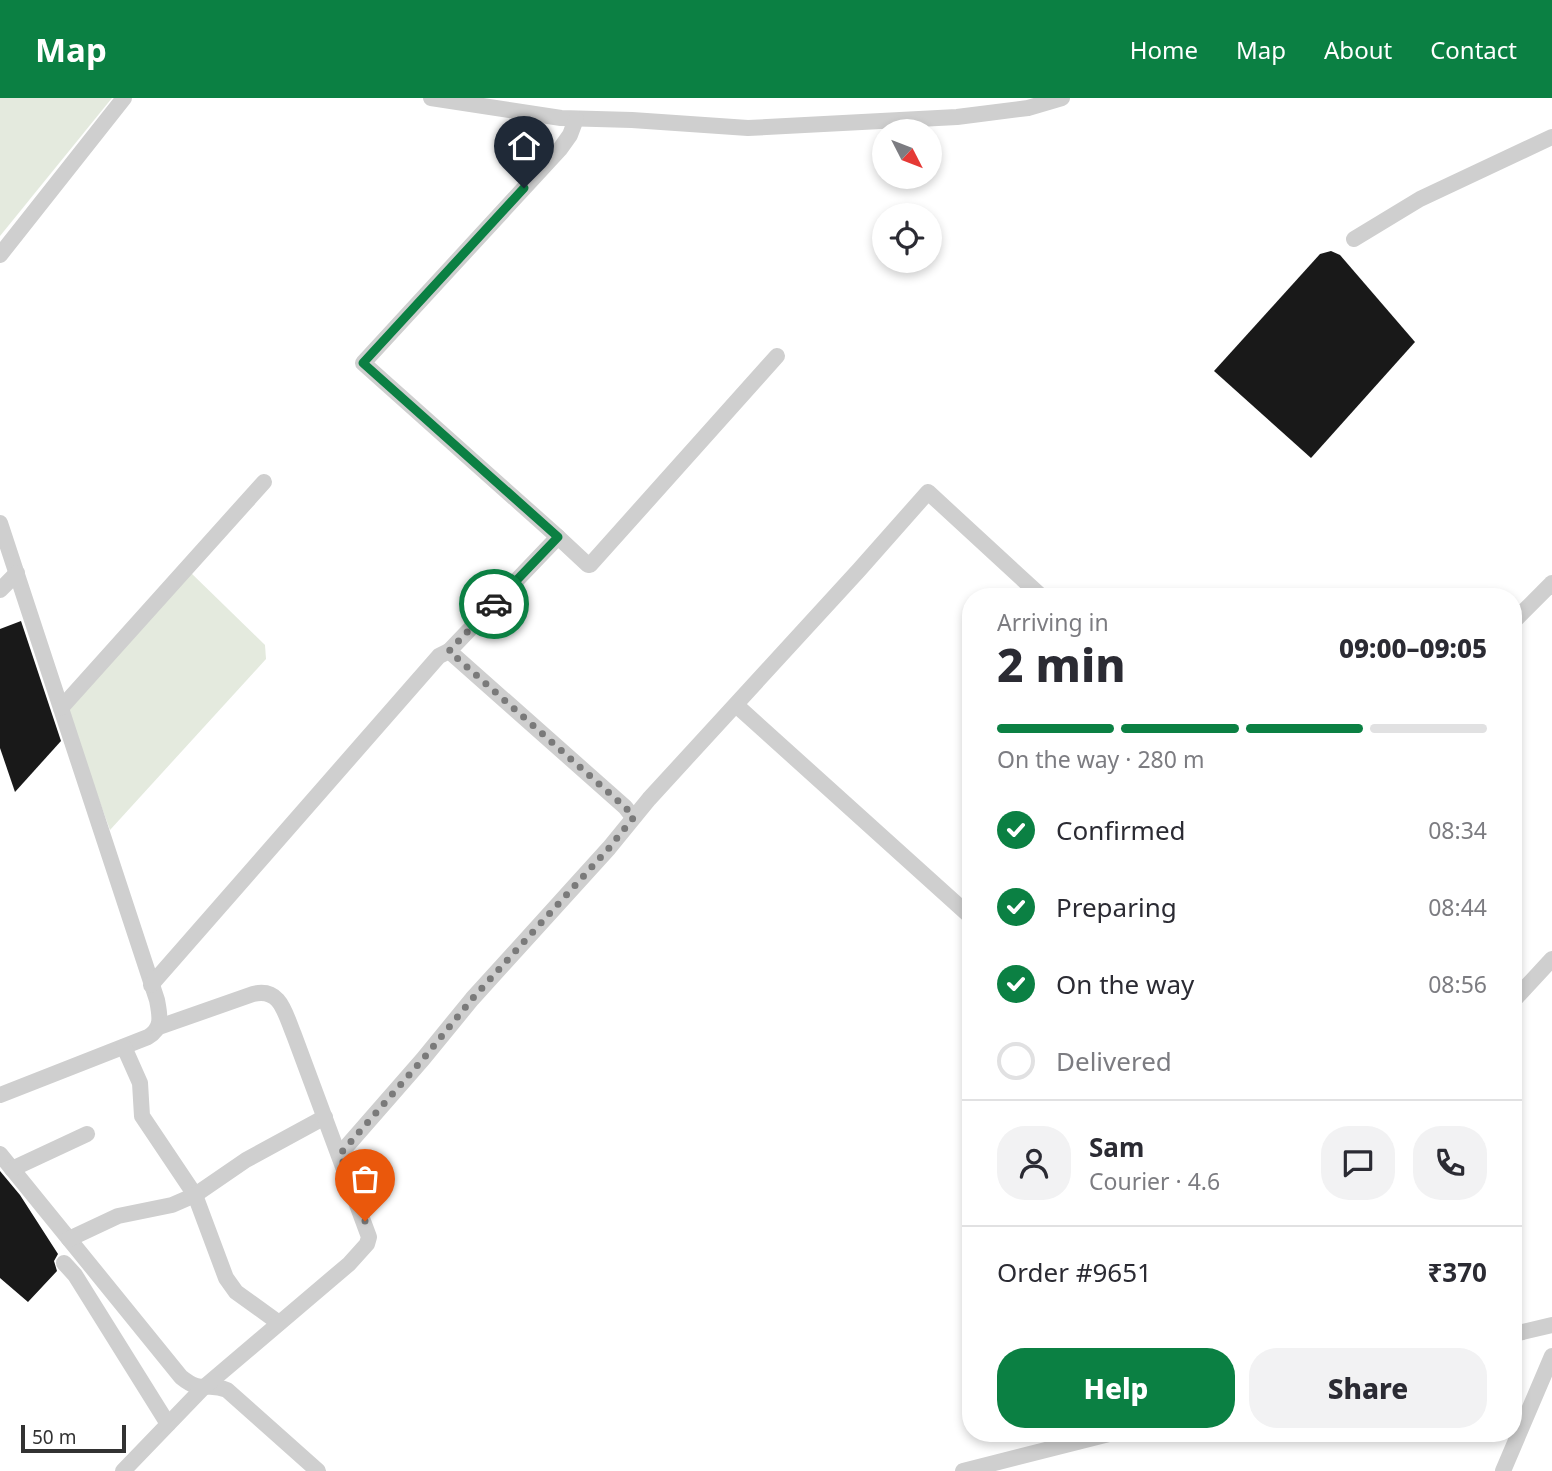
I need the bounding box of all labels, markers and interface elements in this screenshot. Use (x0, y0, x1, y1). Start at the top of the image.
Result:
text: Map (35, 27, 107, 72)
text: Home (1130, 33, 1198, 66)
text: Map (1236, 33, 1286, 66)
text: About (1324, 33, 1392, 66)
text: Contact (1430, 33, 1517, 66)
pin (494, 116, 554, 188)
north arrow (872, 119, 942, 189)
map controls (872, 119, 942, 273)
icon: home (505, 127, 543, 165)
button: locate (872, 203, 942, 273)
courier (459, 569, 529, 639)
icon: car (475, 585, 513, 623)
text: Arriving in (997, 606, 1109, 638)
text: 09:00–09:05 (1339, 630, 1487, 666)
text: 2 min (997, 633, 1126, 695)
text: On the way · 280 m (997, 743, 1204, 775)
icon: check (997, 811, 1035, 849)
text: Confirmed (1056, 812, 1186, 848)
text: 08:34 (1428, 814, 1487, 846)
icon: check (997, 888, 1035, 926)
text: Preparing (1056, 889, 1177, 925)
text: 08:44 (1428, 891, 1487, 923)
icon: check (997, 965, 1035, 1003)
text: On the way (1056, 966, 1194, 1002)
text: 08:56 (1428, 968, 1487, 1000)
text: Delivered (1056, 1043, 1172, 1079)
button: person (997, 1126, 1071, 1200)
button: chat (1321, 1126, 1395, 1200)
button: phone (1413, 1126, 1487, 1200)
text: Sam (1089, 1129, 1144, 1165)
pin (335, 1149, 395, 1221)
icon: bag (346, 1160, 384, 1198)
text: Courier · 4.6 (1089, 1165, 1220, 1197)
text: Order #9651 (997, 1254, 1152, 1290)
text: ₹370 (1428, 1254, 1487, 1290)
button: Help (997, 1348, 1235, 1428)
button: Share (1249, 1348, 1487, 1428)
scale bar (21, 1422, 126, 1454)
text: 50 m (32, 1424, 76, 1450)

